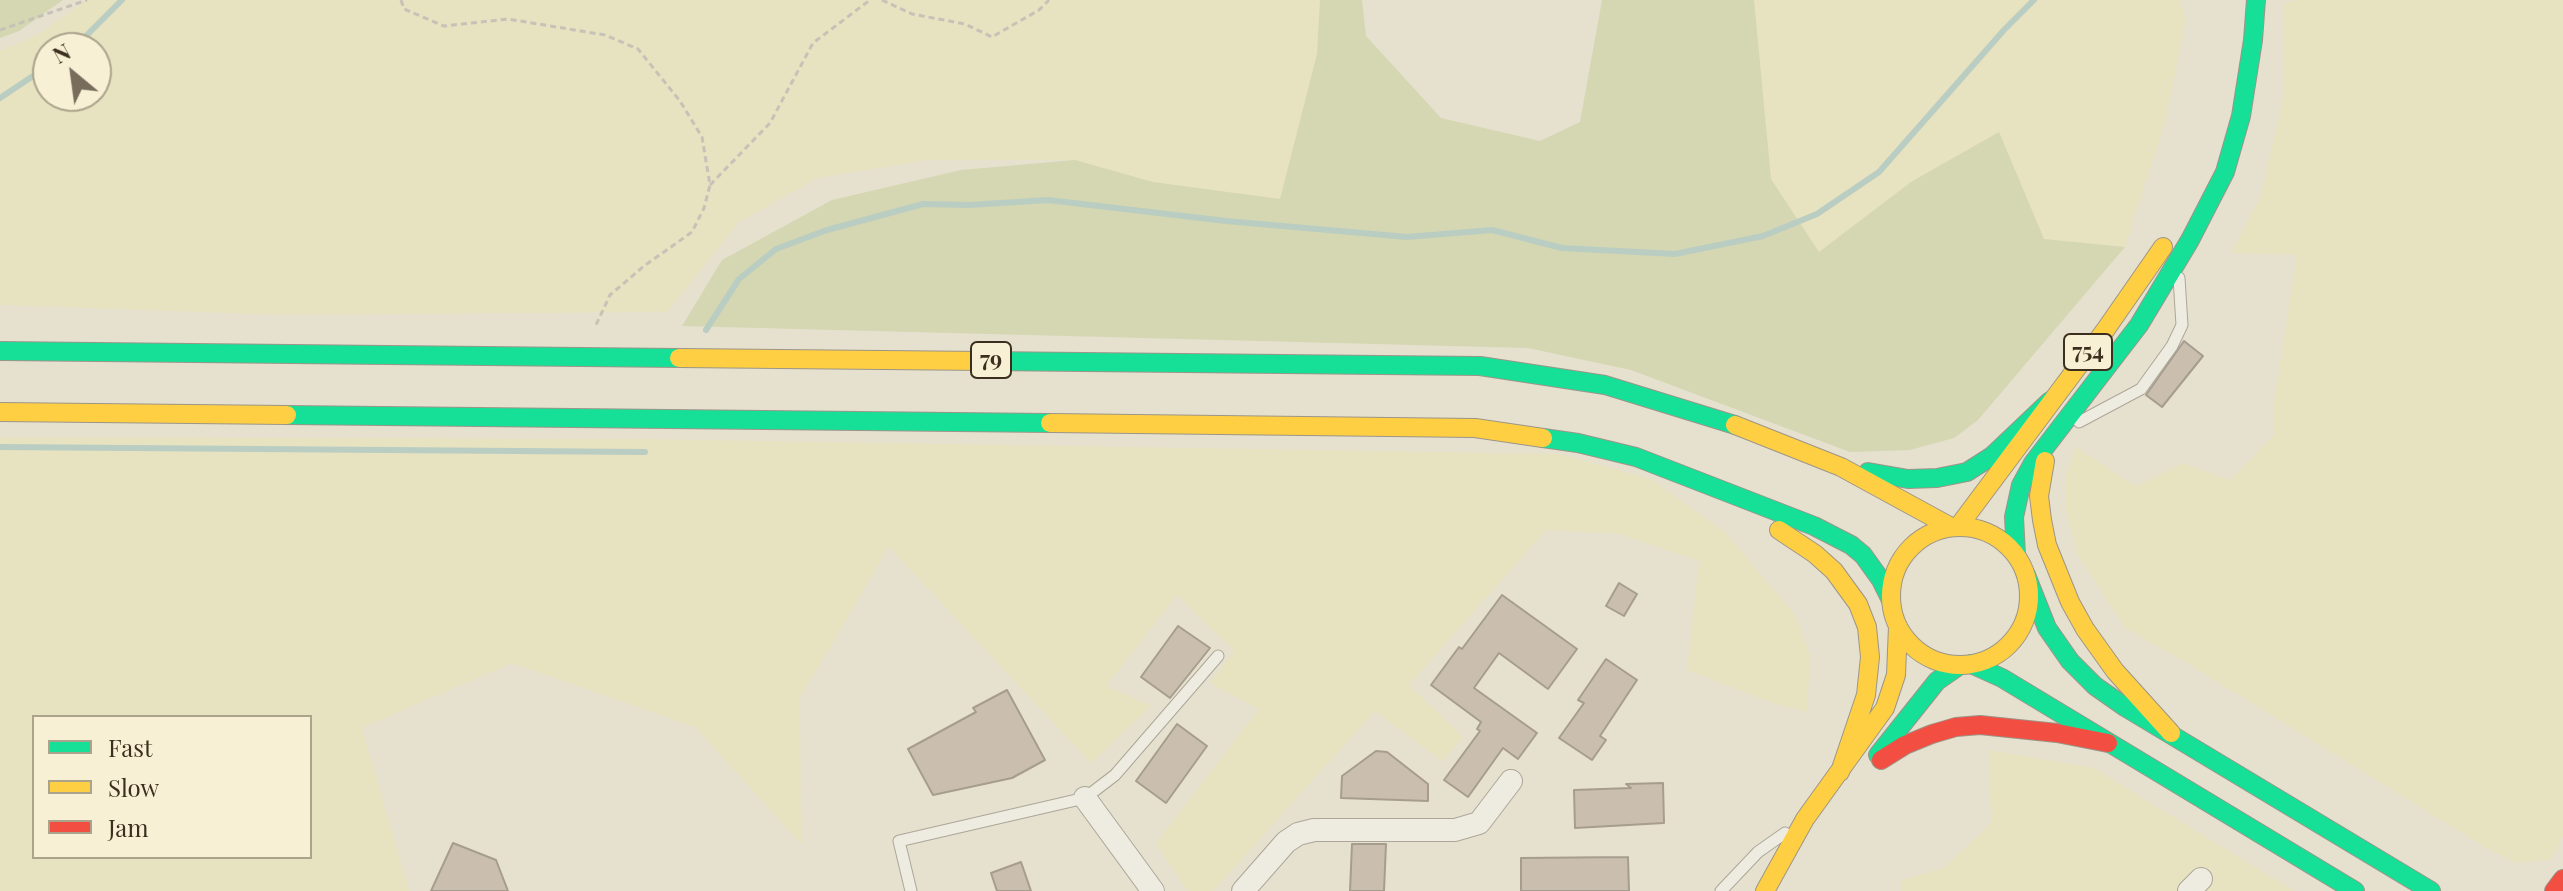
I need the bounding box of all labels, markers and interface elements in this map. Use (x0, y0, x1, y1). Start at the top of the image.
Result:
north arrow (32, 32, 112, 112)
text: N (47, 36, 76, 70)
road number: 754 (2064, 334, 2112, 370)
road number: 79 (971, 342, 1011, 378)
legend (32, 715, 312, 859)
text: Fast (108, 731, 153, 763)
text: Slow (108, 771, 159, 803)
text: Jam (108, 811, 149, 843)

